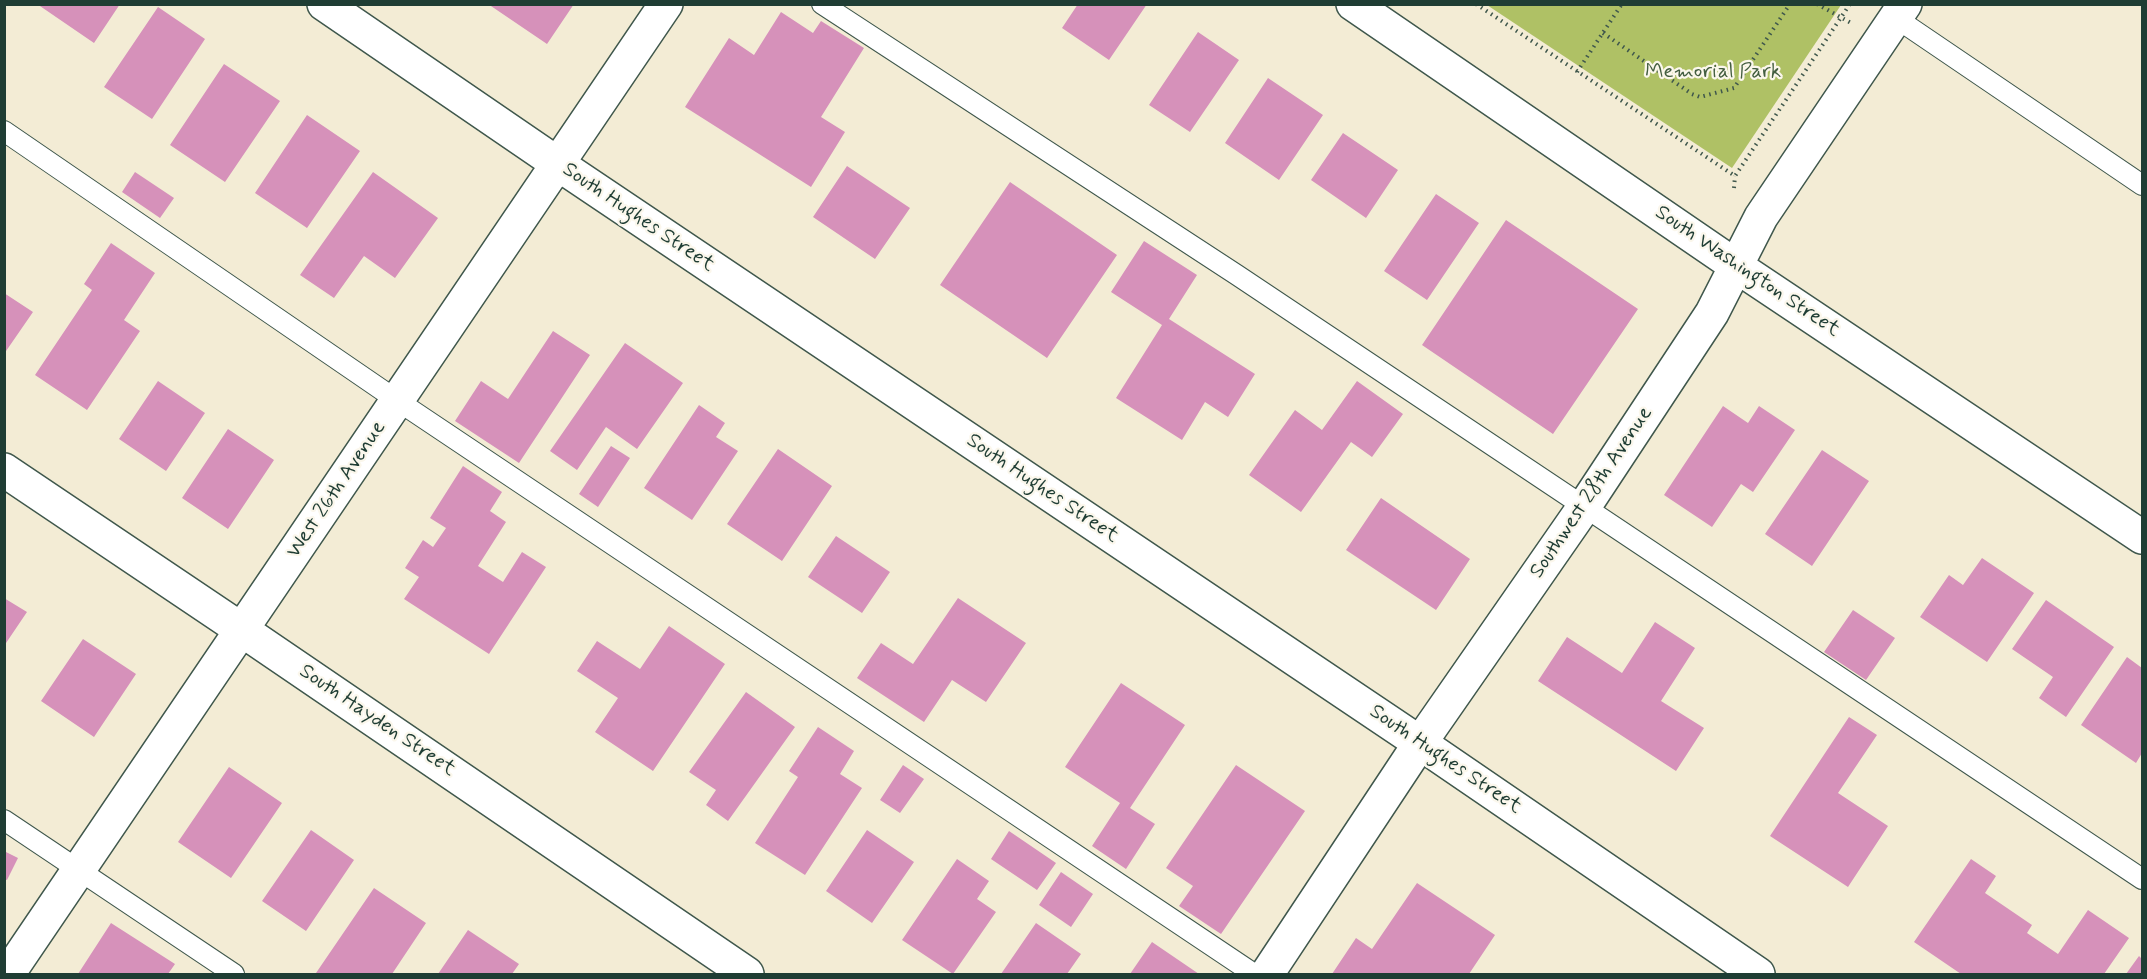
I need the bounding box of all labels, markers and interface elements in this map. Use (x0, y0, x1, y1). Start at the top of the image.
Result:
park label: Memorial Park (1645, 60, 1781, 86)
street label: South Hughes Street (557, 158, 719, 278)
street label: South Washington Street (1650, 201, 1844, 343)
street label: Southwest 28th Avenue (1525, 402, 1659, 584)
street label: West 26th Avenue (282, 417, 392, 563)
street label: South Hughes Street (961, 429, 1123, 549)
street label: South Hayden Street (294, 659, 460, 783)
street label: South Hughes Street (1364, 700, 1526, 820)

